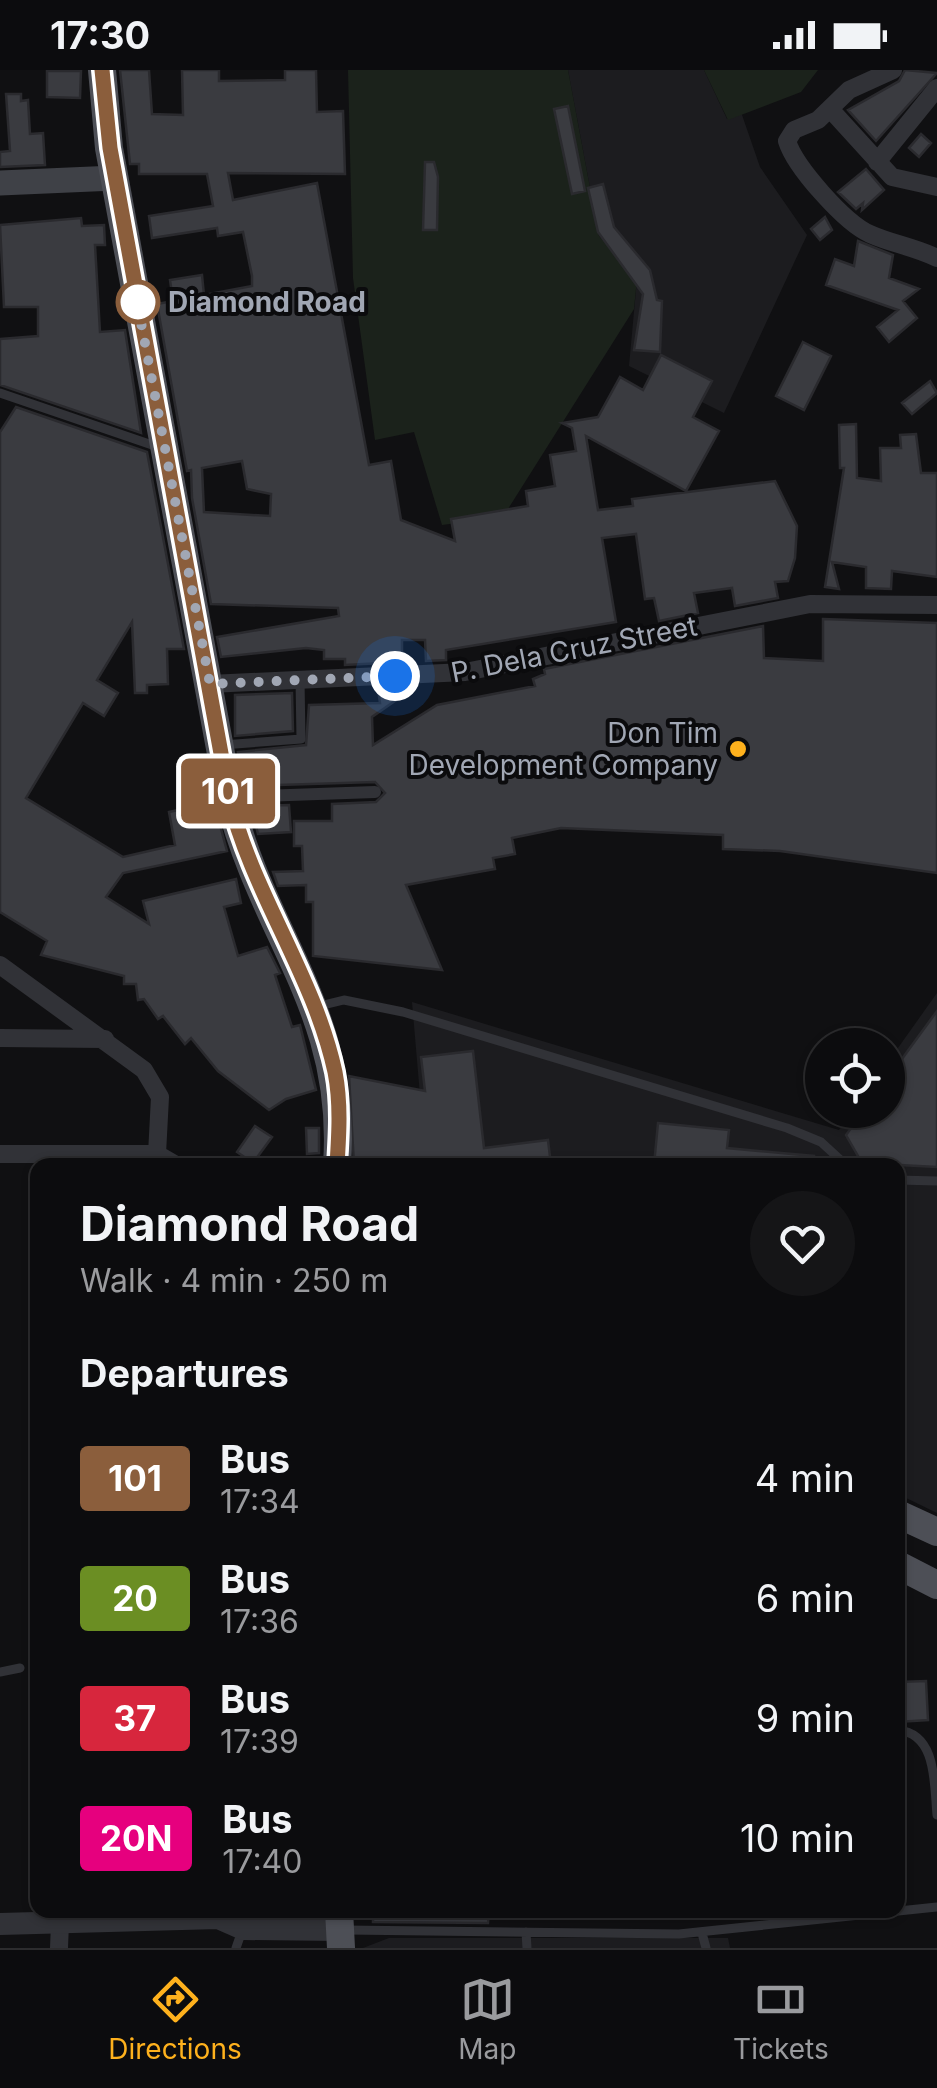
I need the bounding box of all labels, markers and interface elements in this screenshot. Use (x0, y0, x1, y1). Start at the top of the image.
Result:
text: 17:30 (50, 12, 150, 58)
marker: Diamond Road (117, 281, 159, 323)
place label: Diamond Road (168, 285, 366, 319)
street label: P. Dela Cruz Street (448, 608, 700, 690)
your location (370, 651, 420, 701)
place label: Don Tim Development Company (409, 716, 718, 782)
marker: Don Tim Development Company (727, 738, 749, 760)
line badge: 101 (170, 758, 286, 824)
text: 101 (201, 770, 255, 812)
map controls (805, 1028, 905, 1128)
button: locate (805, 1028, 905, 1128)
button: heart (750, 1191, 855, 1296)
text: Diamond Road (80, 1194, 419, 1253)
text: Walk · 4 min · 250 m (80, 1261, 388, 1300)
text: Departures (80, 1350, 289, 1396)
text: Bus (220, 1436, 290, 1482)
text: 4 min (755, 1455, 855, 1501)
text: 101 (108, 1457, 162, 1499)
text: 17:34 (220, 1482, 300, 1521)
text: Bus (220, 1556, 290, 1602)
text: 6 min (756, 1575, 855, 1621)
text: 20 (112, 1577, 158, 1619)
text: 17:36 (220, 1602, 299, 1641)
text: Bus (220, 1676, 290, 1722)
text: 9 min (756, 1695, 855, 1741)
text: 37 (114, 1697, 156, 1739)
text: 17:39 (220, 1722, 299, 1761)
text: Bus (222, 1796, 292, 1842)
text: 10 min (740, 1815, 855, 1861)
text: 20N (100, 1817, 172, 1859)
text: 17:40 (222, 1842, 302, 1881)
tab: Directions (108, 1972, 242, 2066)
tab: Map (458, 1972, 517, 2066)
tab: Tickets (733, 1972, 829, 2066)

